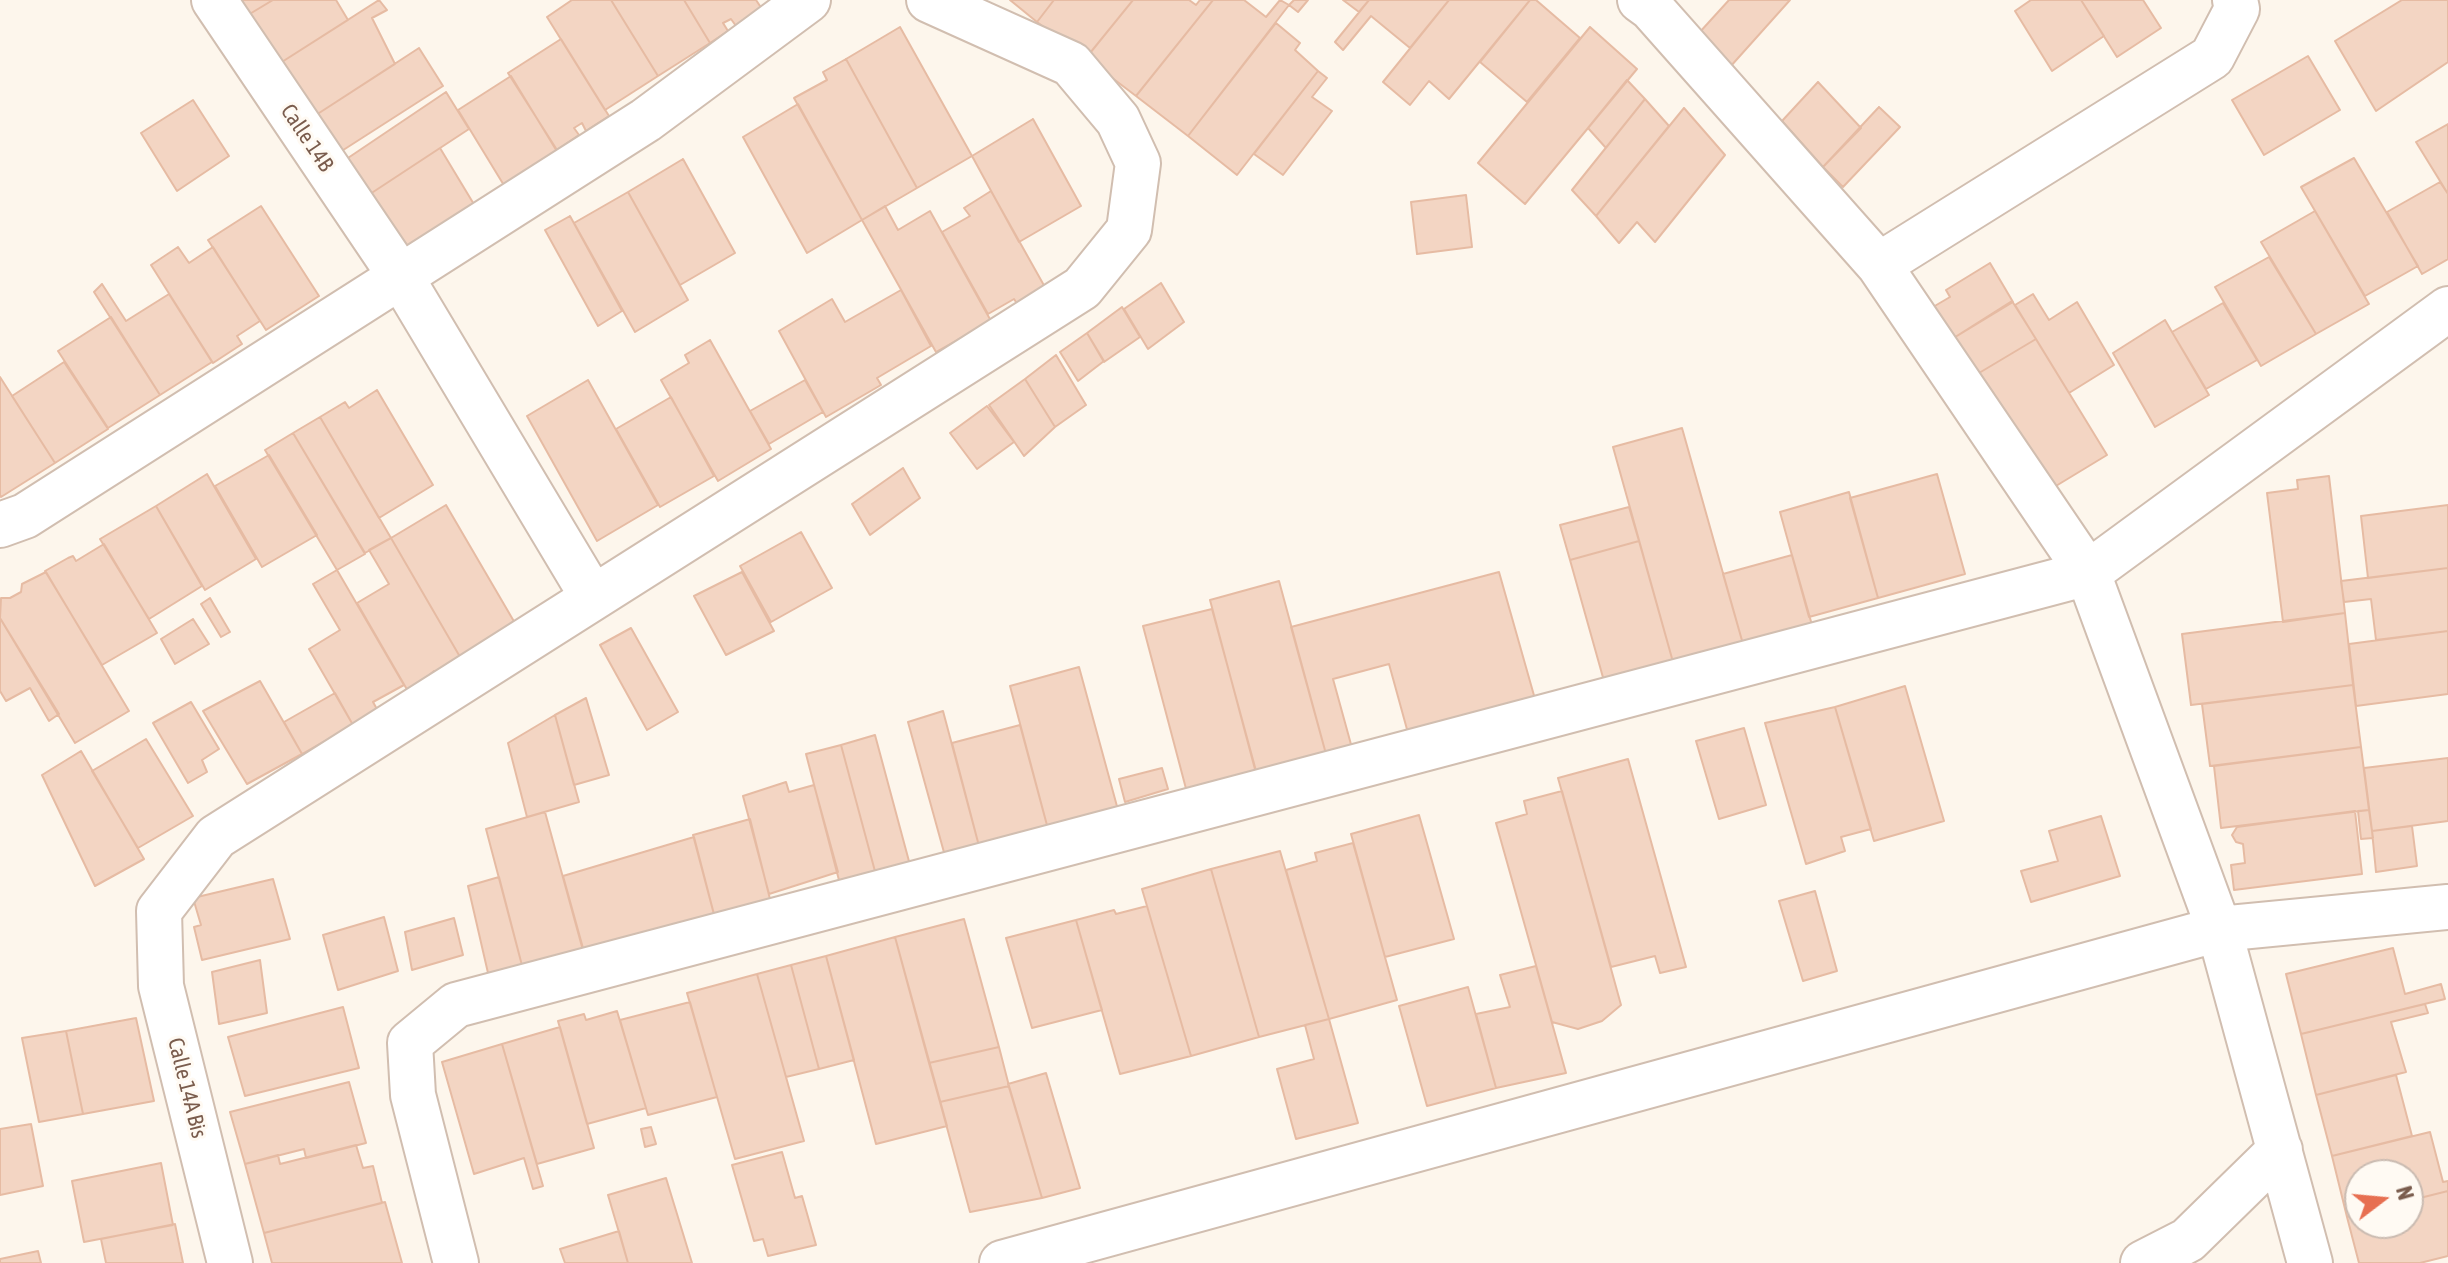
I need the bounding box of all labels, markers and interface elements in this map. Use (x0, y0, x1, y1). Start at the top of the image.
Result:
street label: Calle 14B (275, 99, 339, 177)
street label: Calle 14A Bis (162, 1035, 212, 1141)
north arrow (2344, 1159, 2424, 1239)
text: N (2391, 1183, 2419, 1203)

